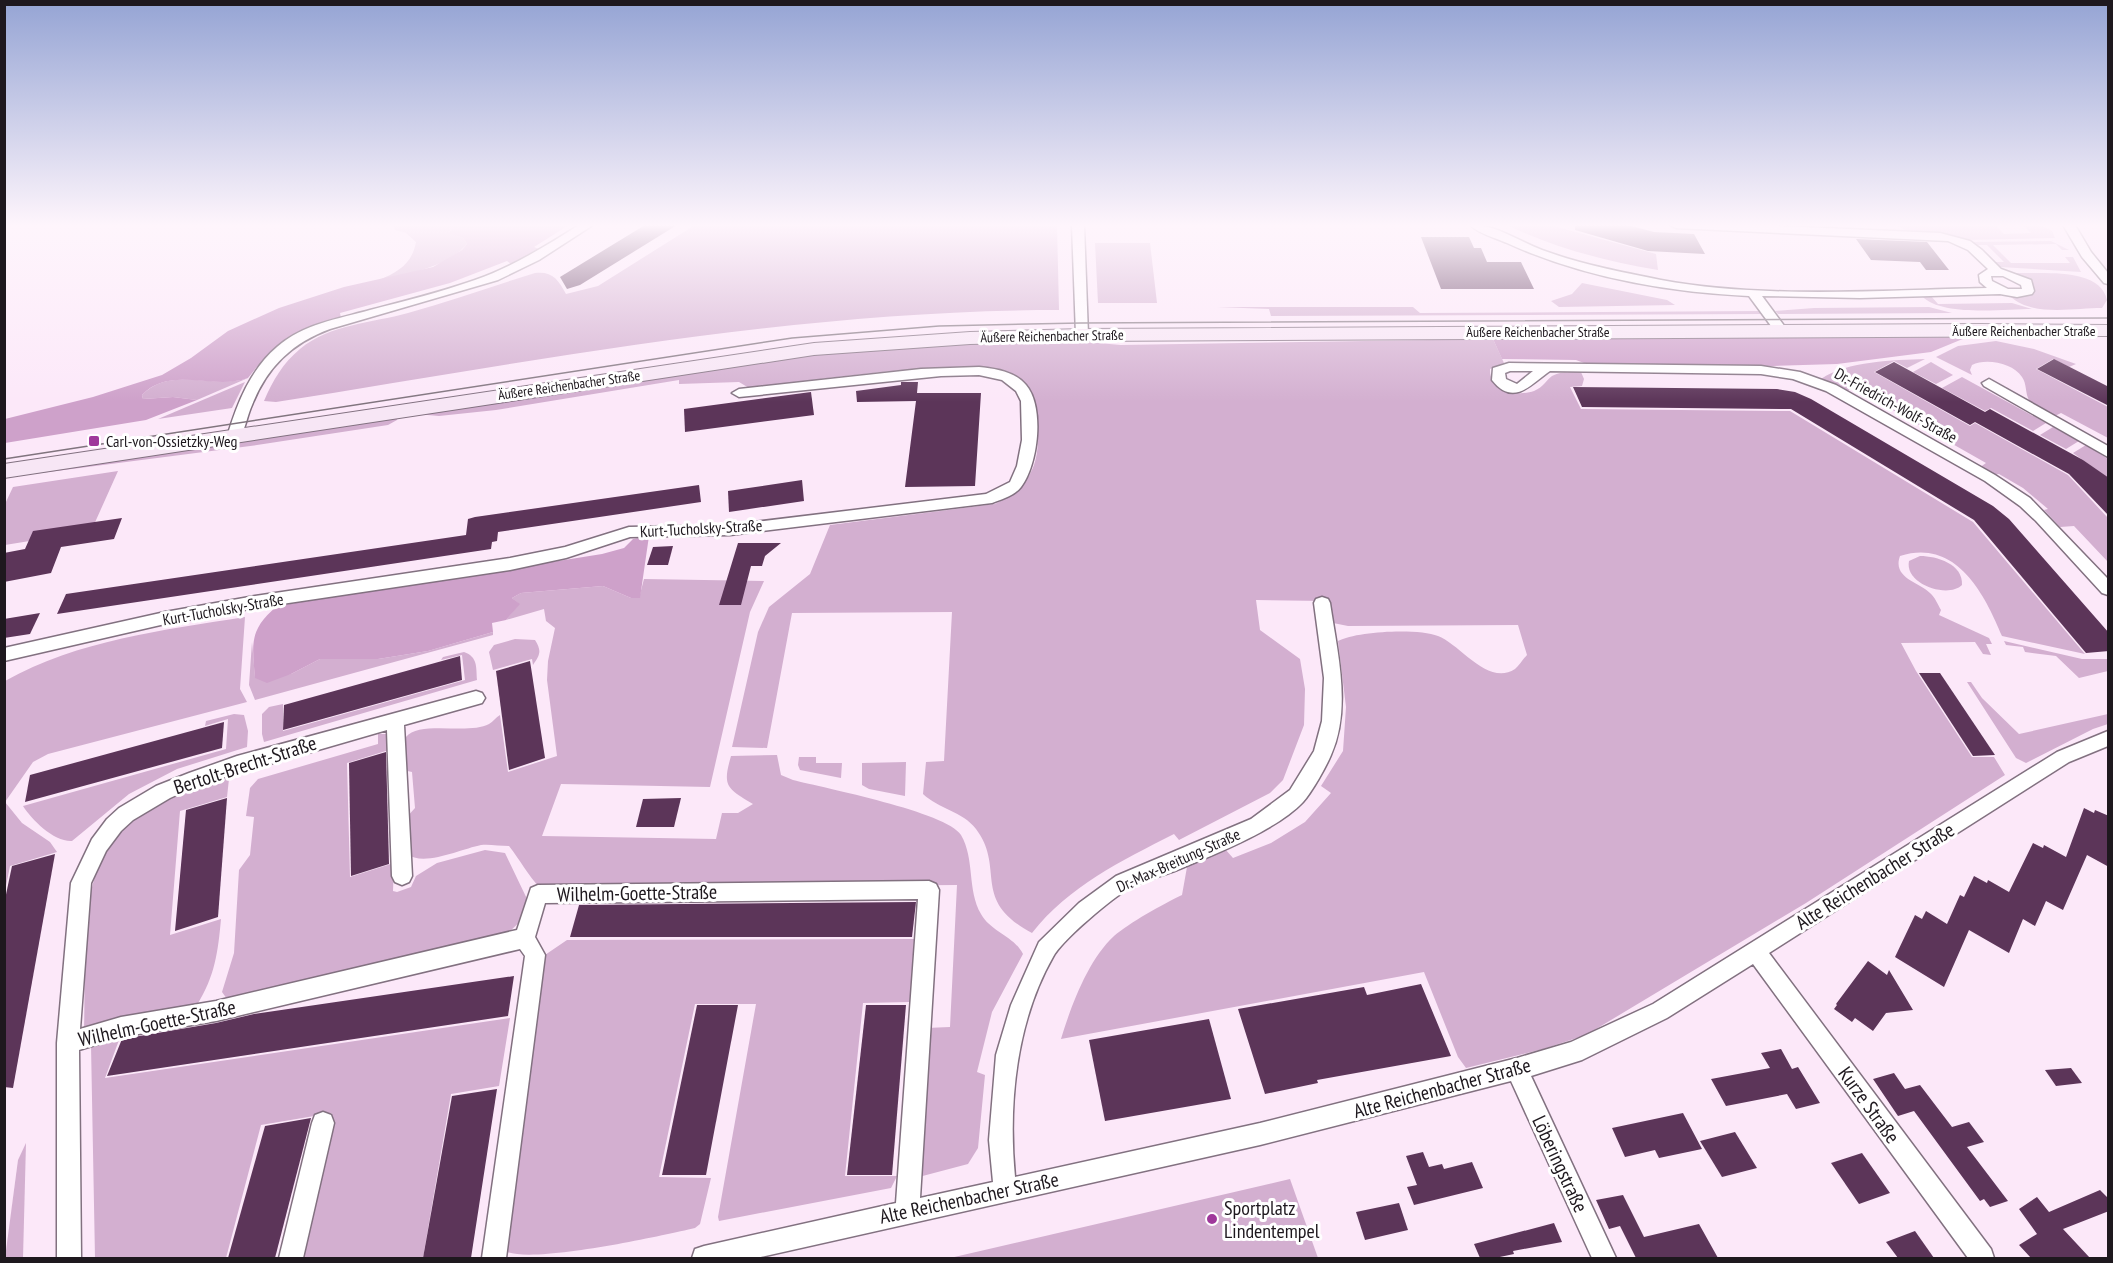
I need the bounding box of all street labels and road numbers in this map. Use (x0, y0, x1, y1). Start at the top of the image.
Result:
street label: Äußere Reichenbacher Straße (1952, 322, 2096, 340)
street label: Äußere Reichenbacher Straße (1466, 323, 1610, 341)
street label: Äußere Reichenbacher Straße (980, 326, 1124, 346)
street label: Dr.-Friedrich-Wolf-Straße (1831, 363, 1961, 447)
street label: Äußere Reichenbacher Straße (497, 366, 641, 404)
street label: Kurt-Tucholsky-Straße (639, 515, 763, 541)
street label: Kurt-Tucholsky-Straße (161, 589, 285, 629)
street label: Bertolt-Brecht-Straße (170, 730, 320, 800)
street label: Alte Reichenbacher Straße (1791, 817, 1959, 935)
street label: Dr.-Max-Breitung-Straße (1113, 824, 1243, 896)
street label: Wilhelm-Goette-Straße (557, 879, 717, 907)
street label: Wilhelm-Goette-Straße (76, 994, 238, 1052)
street label: Alte Reichenbacher Straße (1351, 1052, 1533, 1124)
street label: Kurze Straße (1832, 1062, 1906, 1148)
street label: Löberingstraße (1526, 1111, 1594, 1217)
street label: Alte Reichenbacher Straße (877, 1166, 1061, 1230)

